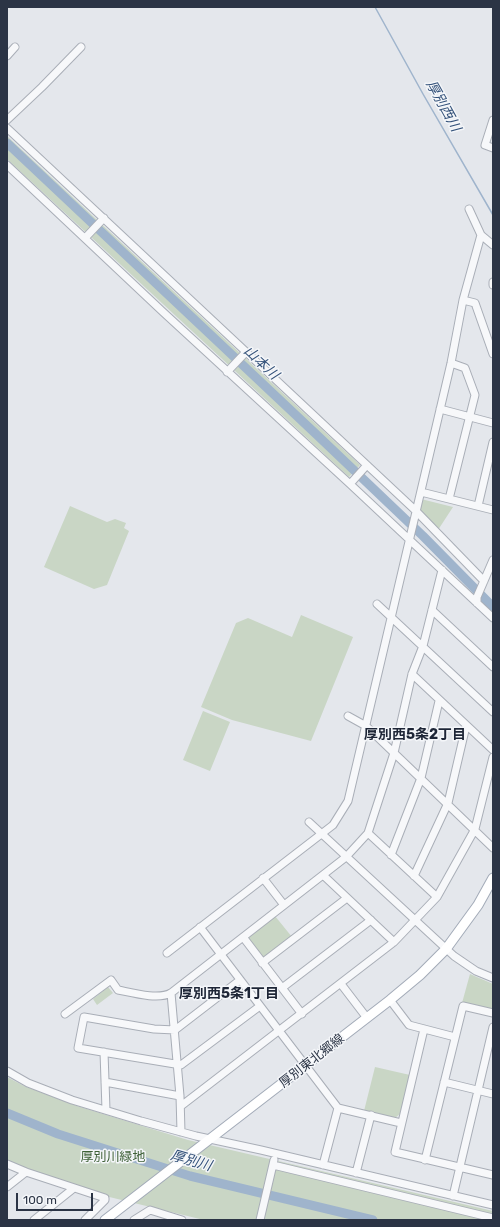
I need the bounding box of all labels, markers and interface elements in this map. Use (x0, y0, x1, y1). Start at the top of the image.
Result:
water label: 厚別西川 (422, 77, 464, 135)
water label: 山本川 (240, 343, 282, 383)
district label: 厚別西5条2丁目 (364, 727, 466, 743)
district label: 厚別西5条1丁目 (179, 986, 279, 1002)
street label: 厚別東北郷線 (276, 1031, 348, 1091)
water label: 厚別川 (168, 1147, 214, 1175)
park label: 厚別川緑地 (81, 1149, 145, 1165)
scale bar (18, 1185, 95, 1211)
text: 100 m (23, 1193, 57, 1207)

